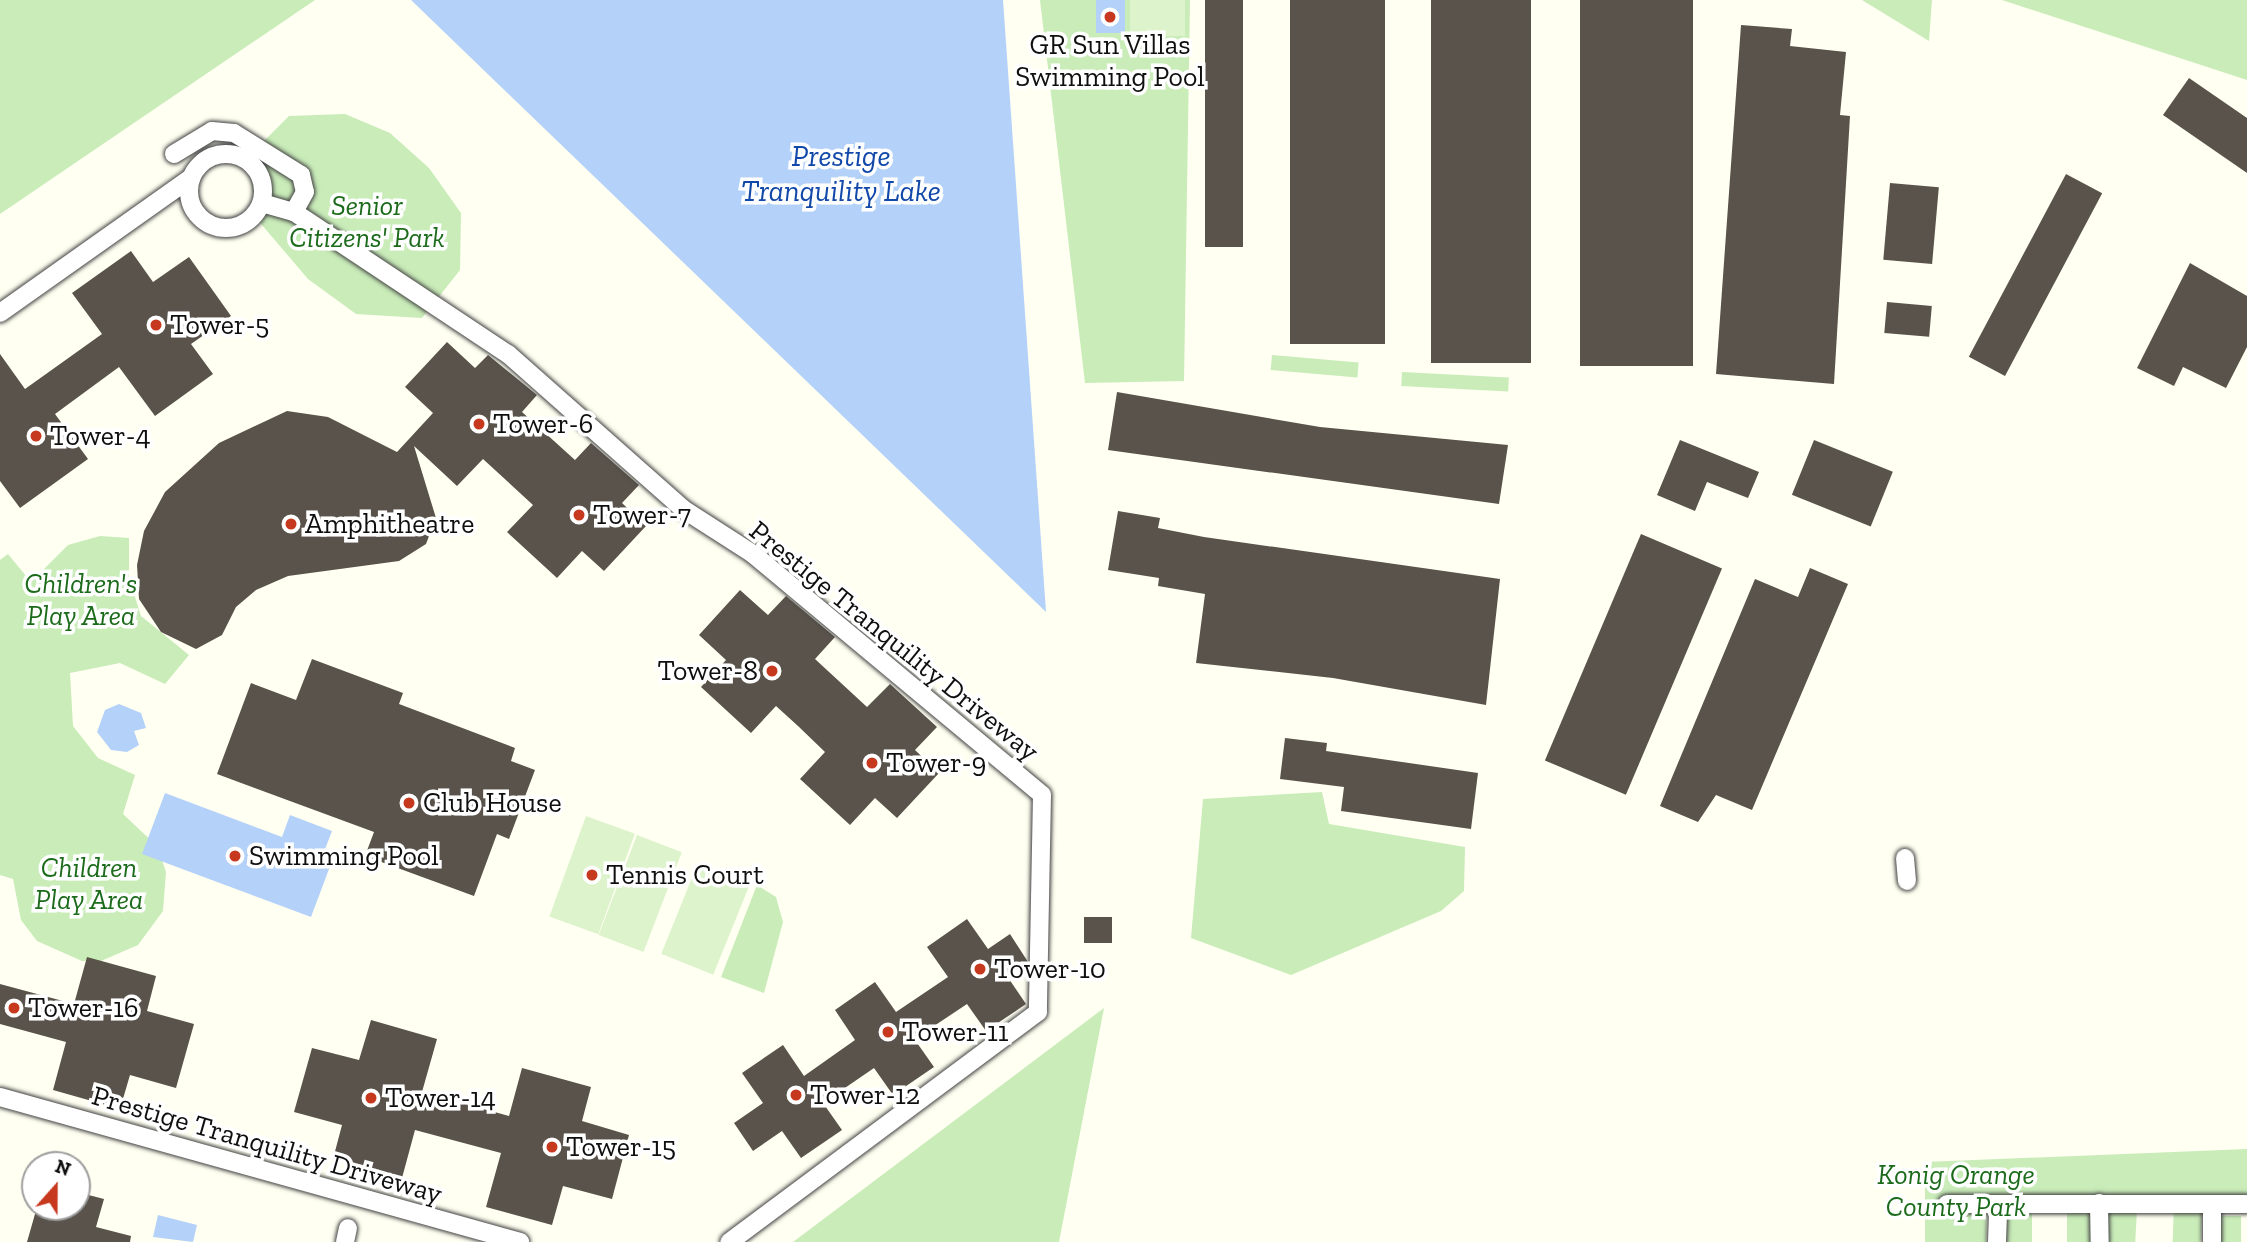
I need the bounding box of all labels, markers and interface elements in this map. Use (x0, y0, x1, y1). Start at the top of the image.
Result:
marker: GR Sun Villas Swimming Pool (1102, 9, 1118, 25)
place label: GR Sun Villas Swimming Pool (1015, 28, 1205, 94)
water label: Prestige Tranquility Lake (741, 138, 941, 208)
park label: Senior Citizens' Park (289, 189, 445, 255)
place label: Tower-5 (170, 308, 269, 342)
marker: Tower-5 (148, 317, 164, 333)
place label: Tower-6 (493, 407, 593, 441)
marker: Tower-6 (471, 416, 487, 432)
place label: Tower-4 (50, 419, 151, 453)
marker: Tower-4 (28, 428, 44, 444)
place label: Tower-7 (593, 498, 691, 532)
place label: Amphitheatre (305, 507, 474, 541)
marker: Tower-7 (571, 507, 587, 523)
street label: Prestige Tranquility Driveway (742, 513, 1046, 769)
marker: Amphitheatre (283, 516, 299, 532)
park label: Children's Play Area (25, 567, 137, 633)
place label: Tower-8 (657, 654, 758, 688)
marker: Tower-8 (764, 663, 780, 679)
place label: Tower-9 (886, 746, 986, 780)
marker: Tower-9 (864, 755, 880, 771)
place label: Club House (423, 786, 562, 820)
marker: Club House (401, 795, 417, 811)
place label: Swimming Pool (249, 839, 439, 873)
marker: Swimming Pool (227, 848, 243, 864)
park label: Children Play Area (34, 851, 144, 917)
place label: Tennis Court (606, 858, 764, 892)
marker: Tennis Court (584, 867, 600, 883)
place label: Tower-10 (994, 952, 1106, 986)
marker: Tower-10 (972, 961, 988, 977)
place label: Tower-16 (28, 991, 139, 1025)
marker: Tower-16 (6, 1000, 22, 1016)
place label: Tower-11 (902, 1015, 1008, 1049)
marker: Tower-11 (880, 1024, 896, 1040)
place label: Tower-12 (810, 1078, 920, 1112)
street label: Prestige Tranquility Driveway (88, 1079, 446, 1211)
place label: Tower-14 (385, 1081, 496, 1115)
marker: Tower-12 (788, 1087, 804, 1103)
marker: Tower-14 (363, 1090, 379, 1106)
place label: Tower-15 (566, 1130, 676, 1164)
marker: Tower-15 (544, 1139, 560, 1155)
north arrow (21, 1151, 91, 1221)
text: N (52, 1154, 74, 1181)
park label: Konig Orange County Park (1877, 1158, 2035, 1224)

